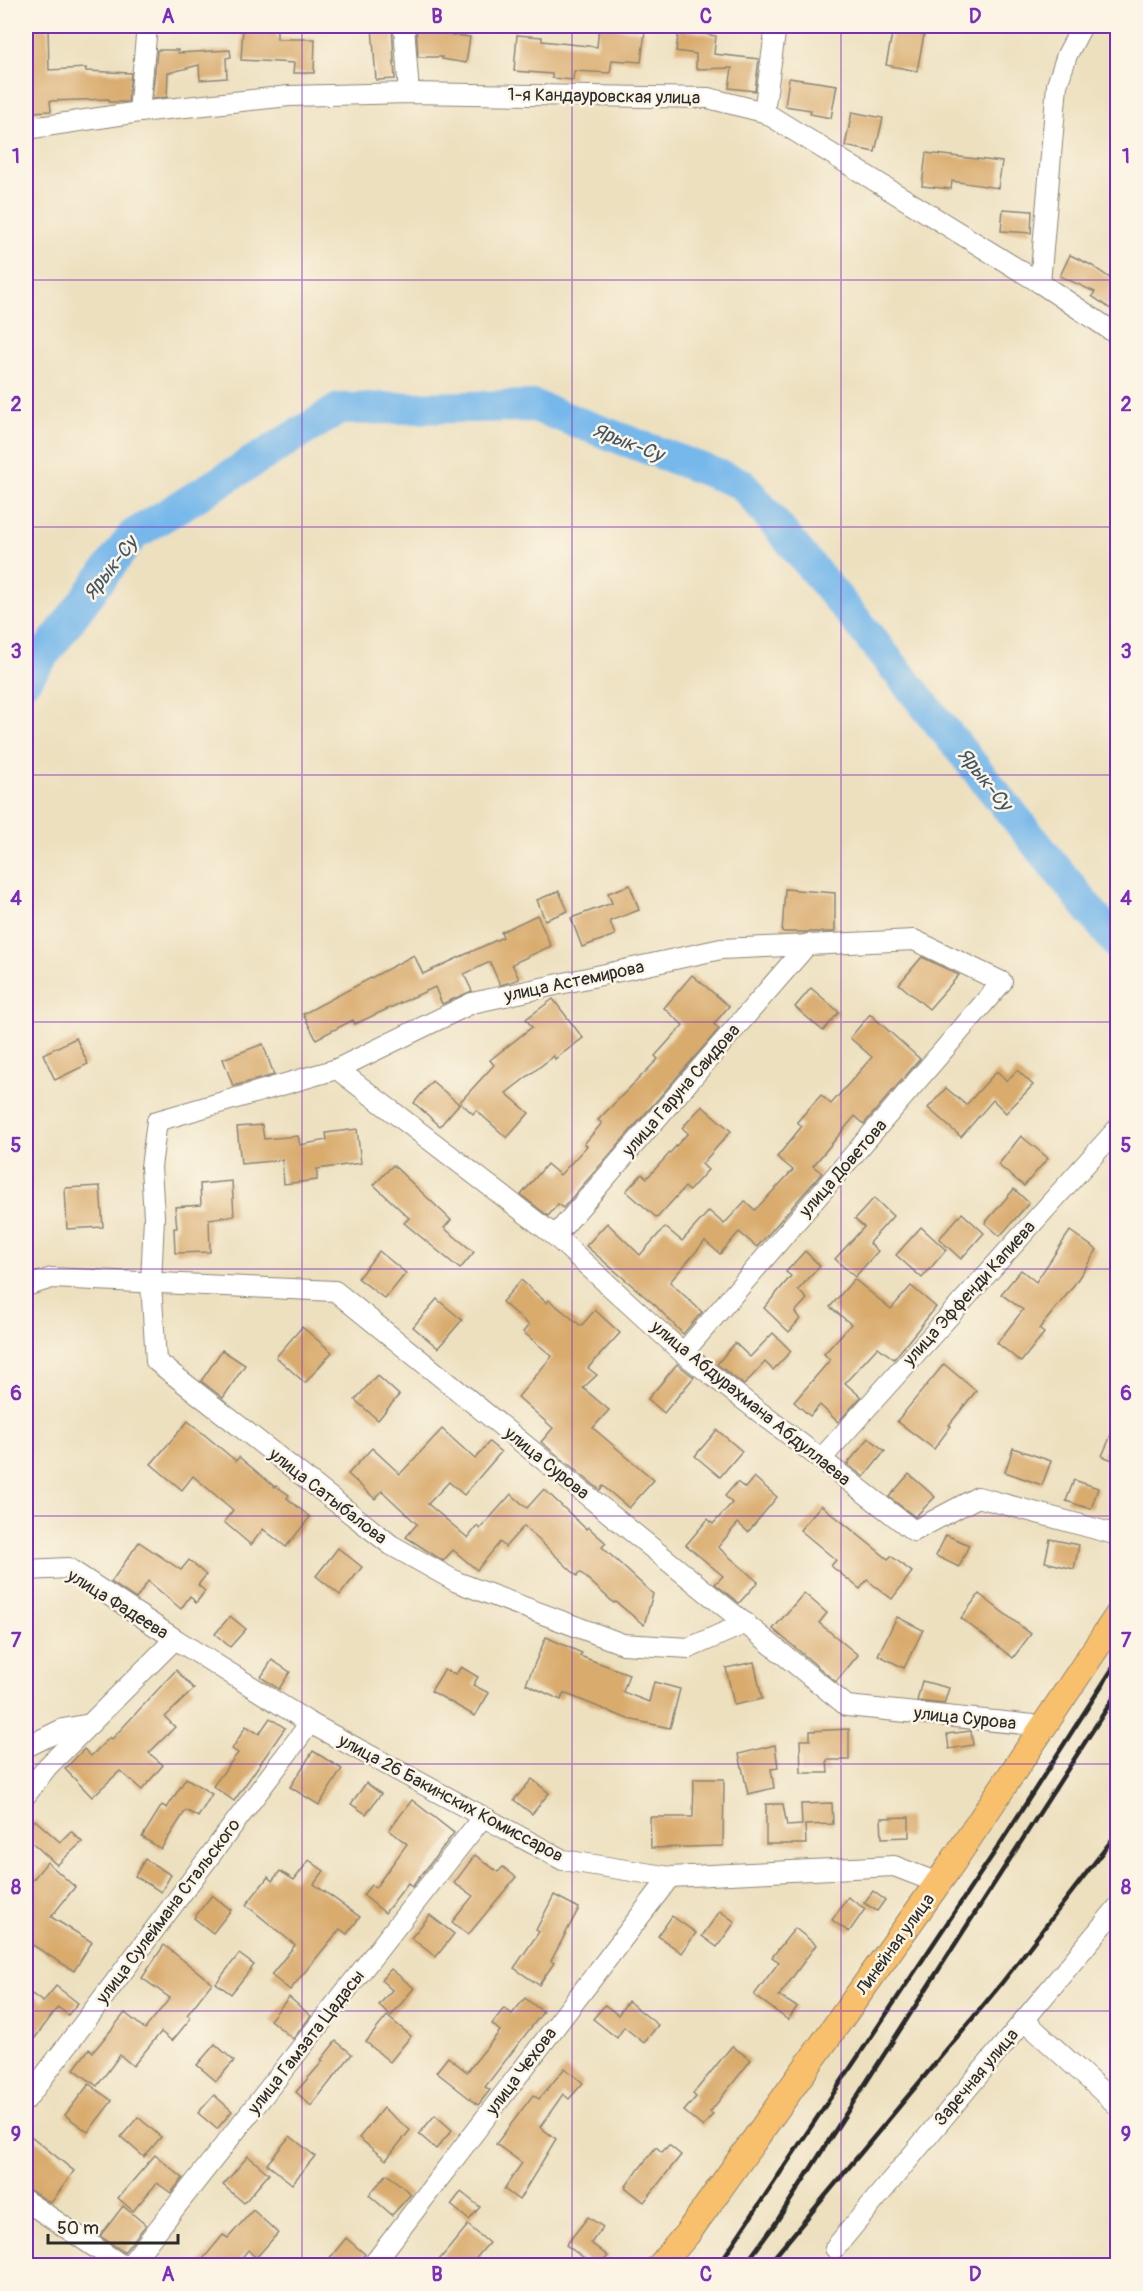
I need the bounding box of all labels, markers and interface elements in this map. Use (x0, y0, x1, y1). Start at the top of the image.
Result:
text: A (162, 4, 175, 29)
text: B (431, 4, 443, 29)
text: C (700, 4, 712, 29)
text: D (969, 4, 982, 29)
street label: 1-я Кандауровская улица (507, 83, 700, 110)
text: 1 (12, 144, 20, 169)
text: 1 (1122, 144, 1130, 169)
text: 2 (10, 392, 22, 417)
text: 2 (1120, 392, 1132, 417)
water label: Ярык-Су (589, 418, 669, 468)
water label: Ярык-Су (78, 530, 144, 605)
text: 3 (10, 639, 22, 664)
text: 3 (1120, 639, 1132, 664)
water label: Ярык-Су (952, 743, 1019, 818)
text: 4 (10, 886, 22, 911)
text: 4 (1120, 886, 1132, 911)
street label: улица Астемирова (501, 955, 646, 1008)
street label: улица Гаруна Саидова (617, 1019, 745, 1162)
street label: улица Доветова (794, 1114, 892, 1223)
text: 5 (11, 1133, 22, 1158)
text: 5 (1121, 1133, 1132, 1158)
street label: улица Эффенди Капиева (897, 1216, 1041, 1371)
street label: улица Абдурахмана Абдуллаева (645, 1315, 855, 1491)
text: 6 (10, 1381, 22, 1406)
text: 6 (1120, 1381, 1132, 1406)
street label: улица Сурова (499, 1421, 594, 1505)
street label: улица Сатыбалова (263, 1442, 391, 1550)
street label: улица Фадеева (62, 1564, 173, 1645)
text: 7 (11, 1628, 22, 1653)
text: 7 (1121, 1628, 1132, 1653)
street label: улица Сурова (912, 1702, 1017, 1735)
street label: улица 26 Бакинских Комиссаров (333, 1729, 567, 1868)
street label: улица Сулеймана Стальского (91, 1814, 246, 2009)
text: 8 (11, 1875, 21, 1900)
text: 8 (1121, 1875, 1131, 1900)
street label: Линейная улица (850, 1889, 940, 2000)
street label: улица Гамзата Цадасы (242, 1966, 370, 2120)
street label: улица Чехова (480, 2023, 562, 2121)
street label: Заречная улица (929, 2024, 1024, 2131)
text: 9 (11, 2122, 21, 2147)
text: 9 (1121, 2122, 1131, 2147)
scale bar (48, 2207, 178, 2245)
text: 50 m (57, 2217, 99, 2240)
text: A (162, 2262, 175, 2287)
text: B (431, 2262, 443, 2287)
text: C (700, 2262, 712, 2287)
text: D (969, 2262, 982, 2287)

